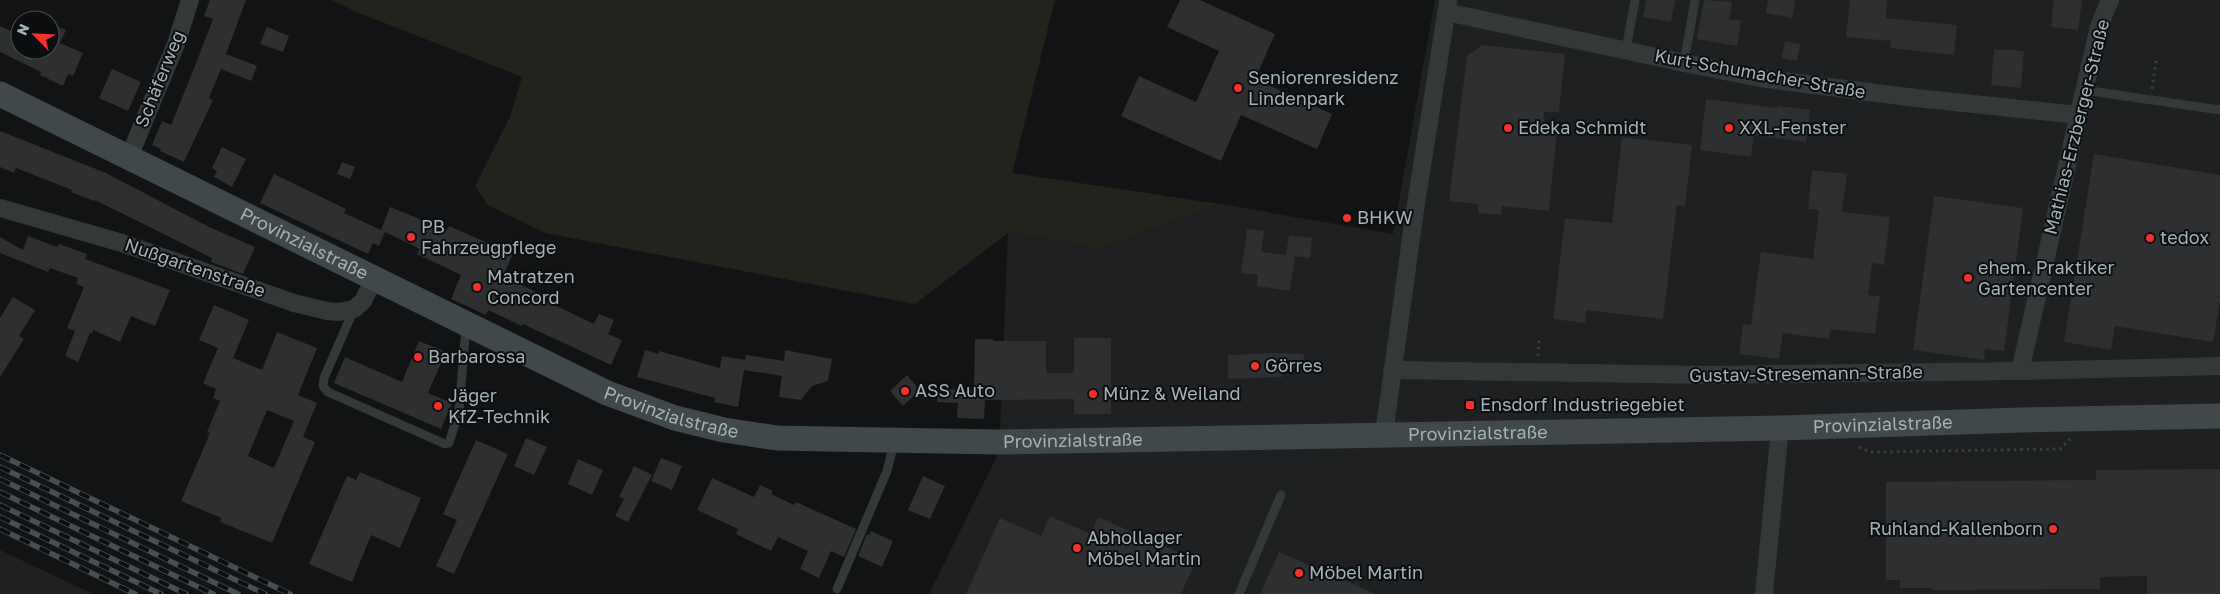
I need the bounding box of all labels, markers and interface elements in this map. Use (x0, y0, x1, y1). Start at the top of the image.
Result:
north arrow (10, 10, 60, 60)
street label: Mathias-Erzberger-Straße (2039, 17, 2113, 237)
text: N (13, 21, 33, 38)
street label: Schäferweg (130, 27, 189, 130)
street label: Kurt-Schumacher-Straße (1653, 44, 1867, 102)
place label: Seniorenresidenz Lindenpark (1248, 66, 1398, 109)
marker: Seniorenresidenz Lindenpark (1232, 82, 1244, 94)
place label: Edeka Schmidt (1518, 116, 1646, 138)
place label: XXL-Fenster (1739, 116, 1846, 138)
marker: Edeka Schmidt (1502, 122, 1514, 134)
marker: XXL-Fenster (1723, 122, 1735, 134)
street label: Provinzialstraße (237, 202, 372, 284)
place label: BHKW (1357, 206, 1413, 228)
marker: BHKW (1341, 212, 1353, 224)
place label: PB Fahrzeugpflege (421, 215, 556, 258)
place label: tedox (2160, 226, 2209, 248)
marker: PB Fahrzeugpflege (405, 231, 417, 243)
marker: tedox (2144, 232, 2156, 244)
street label: Nußgartenstraße (122, 233, 268, 301)
place label: ehem. Praktiker Gartencenter (1978, 256, 2114, 299)
place label: Matratzen Concord (487, 265, 575, 308)
marker: ehem. Praktiker Gartencenter (1962, 272, 1974, 284)
marker: Matratzen Concord (471, 281, 483, 293)
place label: Barbarossa (428, 345, 525, 367)
marker: Barbarossa (412, 351, 424, 363)
place label: Görres (1265, 354, 1322, 376)
marker: Görres (1249, 360, 1261, 372)
street label: Gustav-Stresemann-Straße (1689, 360, 1923, 386)
place label: ASS Auto (915, 379, 995, 401)
street label: Provinzialstraße (601, 381, 740, 442)
place label: Münz & Weiland (1103, 382, 1241, 404)
place label: Jäger KfZ-Technik (448, 384, 550, 427)
marker: ASS Auto (899, 385, 911, 397)
marker: Münz & Weiland (1087, 388, 1099, 400)
place label: Ensdorf Industriegebiet (1480, 393, 1685, 415)
marker: Ensdorf Industriegebiet (1464, 399, 1476, 411)
marker: Jäger KfZ-Technik (432, 400, 444, 412)
street label: Provinzialstraße (1812, 410, 1953, 437)
street label: Provinzialstraße (1408, 420, 1548, 445)
street label: Provinzialstraße (1003, 428, 1143, 452)
place label: Ruhland-Kallenborn (1869, 517, 2043, 539)
marker: Ruhland-Kallenborn (2047, 523, 2059, 535)
place label: Abhollager Möbel Martin (1087, 526, 1201, 569)
marker: Abhollager Möbel Martin (1071, 542, 1083, 554)
place label: Möbel Martin (1309, 561, 1423, 583)
marker: Möbel Martin (1293, 567, 1305, 579)

